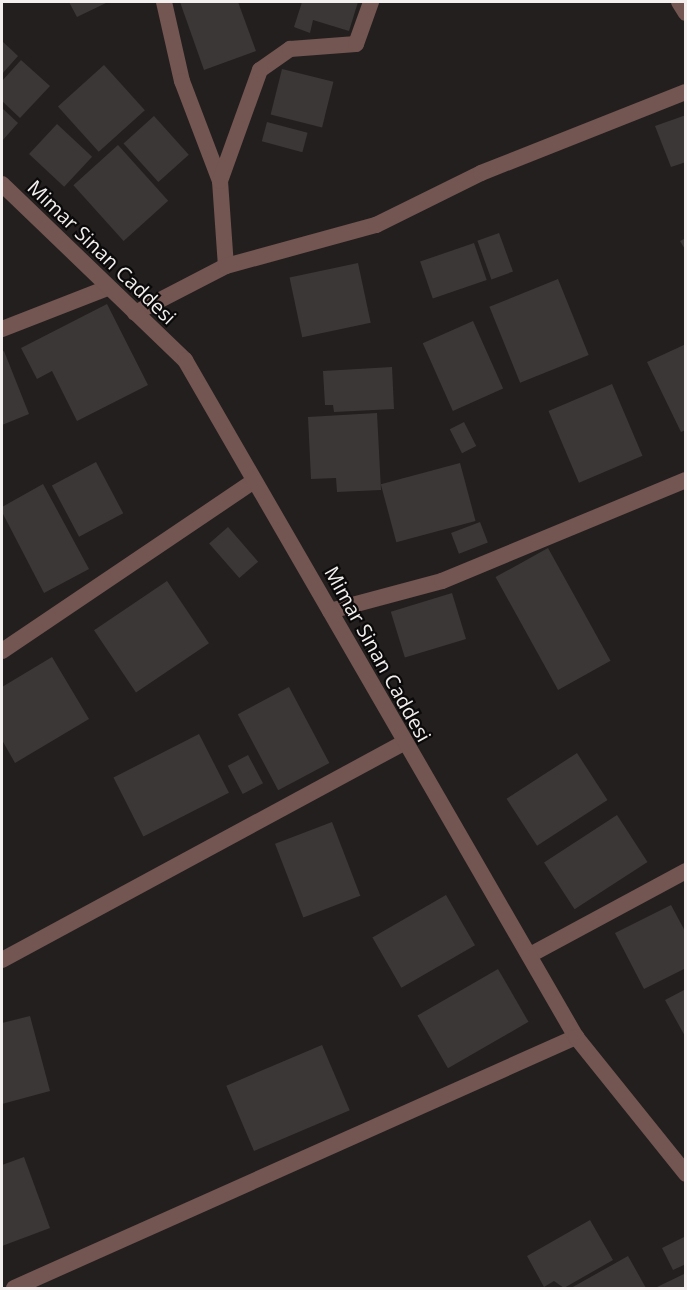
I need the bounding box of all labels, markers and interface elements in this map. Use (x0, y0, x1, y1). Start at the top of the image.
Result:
street label: Mimar Sinan Caddesi (23, 175, 181, 329)
street label: Mimar Sinan Caddesi (320, 562, 436, 746)

